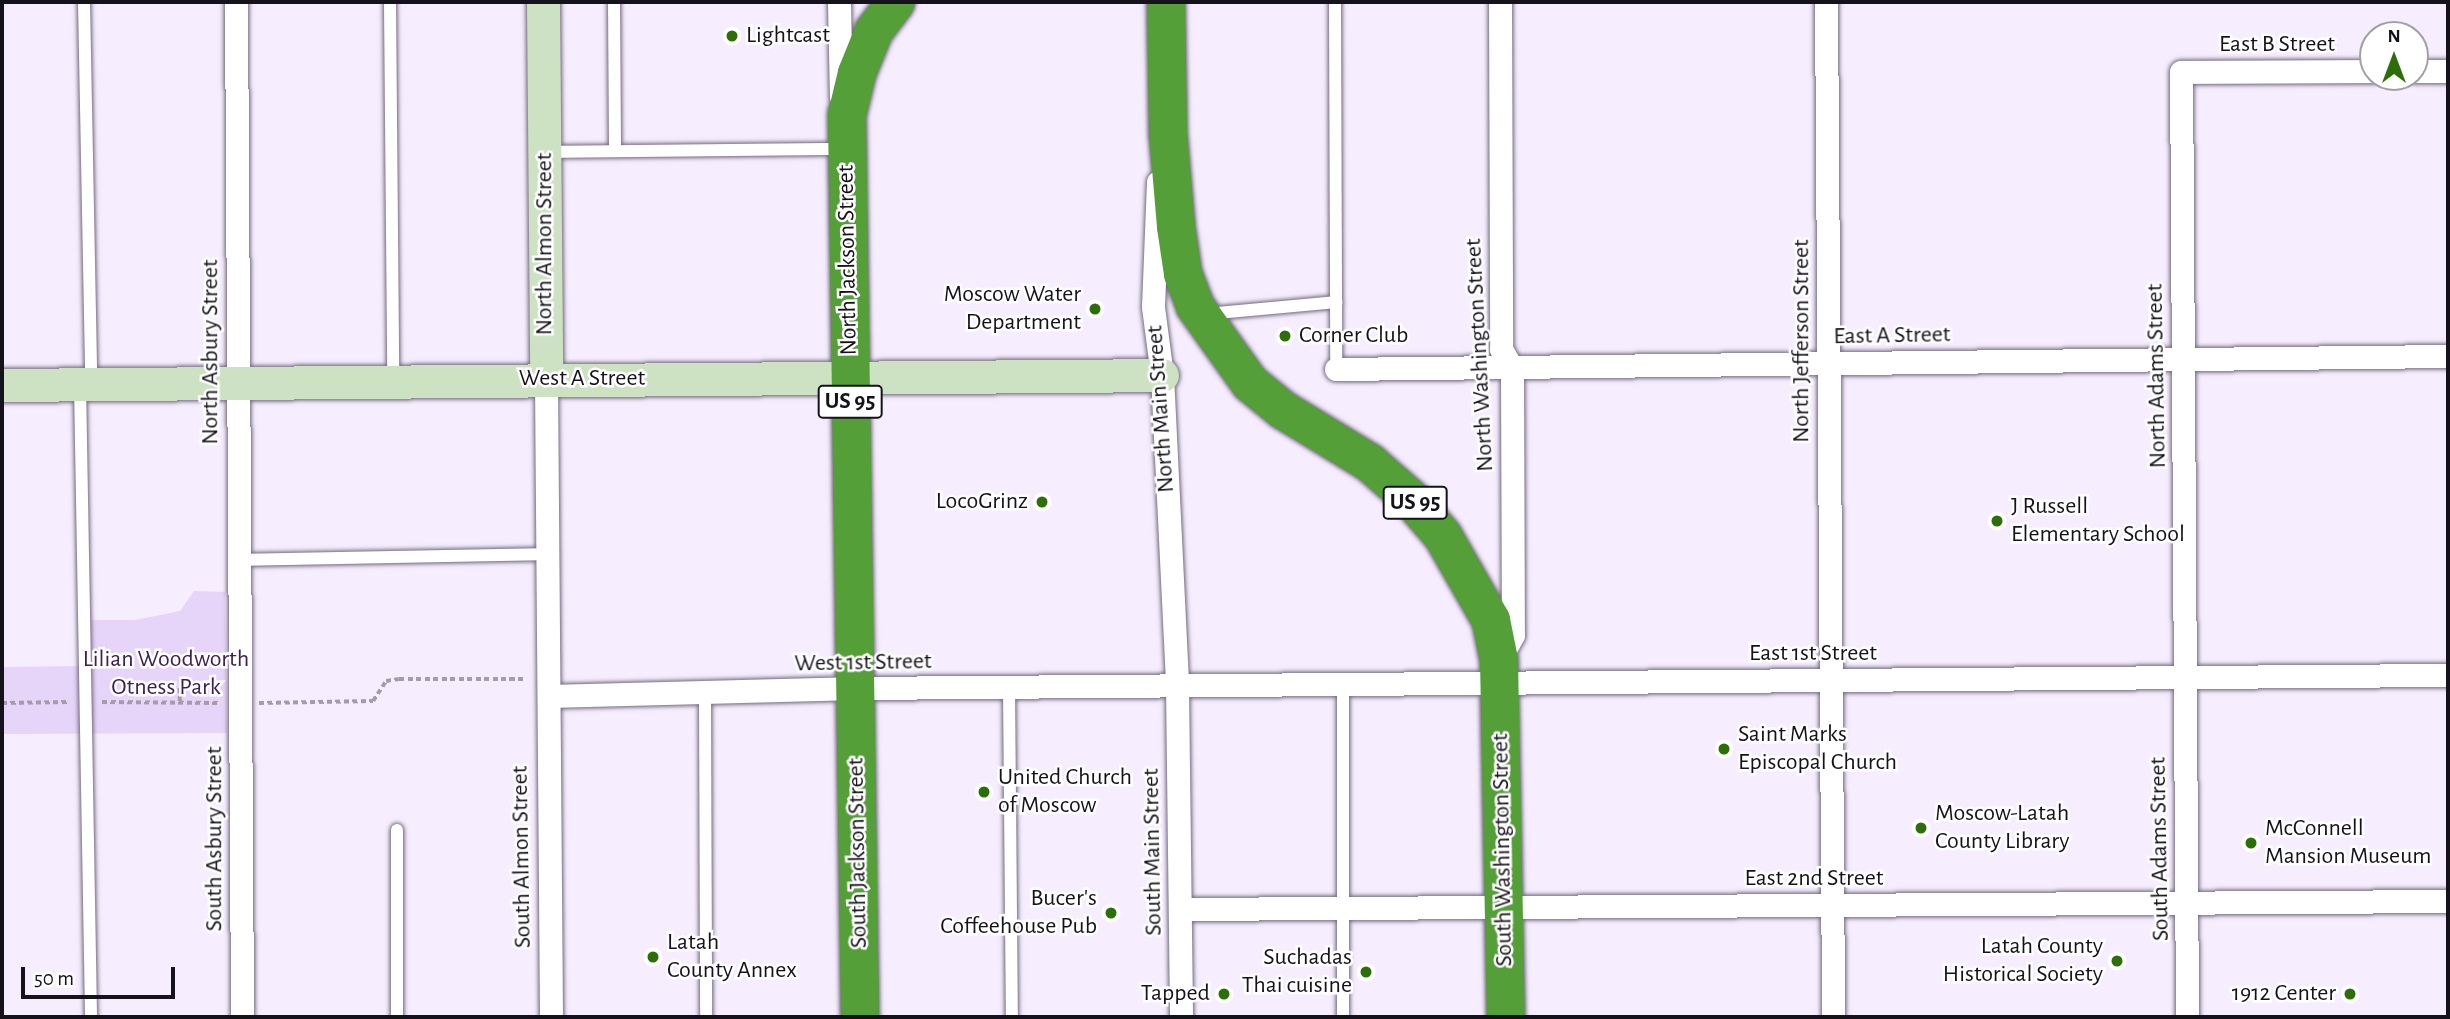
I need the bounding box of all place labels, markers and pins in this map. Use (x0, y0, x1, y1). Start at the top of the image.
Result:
place label: Lightcast (746, 22, 830, 50)
marker: Lightcast (724, 28, 740, 44)
place label: Moscow Water Department (944, 281, 1081, 337)
marker: Moscow Water Department (1087, 301, 1103, 317)
place label: Corner Club (1299, 322, 1408, 350)
marker: Corner Club (1277, 328, 1293, 344)
place label: LocoGrinz (936, 488, 1028, 516)
place label: J Russell Elementary School (2011, 493, 2185, 549)
marker: LocoGrinz (1034, 494, 1050, 510)
marker: J Russell Elementary School (1989, 513, 2005, 529)
place label: Saint Marks Episcopal Church (1738, 721, 1897, 777)
marker: Saint Marks Episcopal Church (1716, 741, 1732, 757)
place label: United Church of Moscow (998, 764, 1132, 820)
marker: United Church of Moscow (976, 784, 992, 800)
place label: Moscow-Latah County Library (1935, 800, 2070, 856)
place label: McConnell Mansion Museum (2265, 815, 2431, 871)
marker: Moscow-Latah County Library (1913, 820, 1929, 836)
marker: McConnell Mansion Museum (2243, 835, 2259, 851)
place label: Bucer's Coffeehouse Pub (940, 885, 1097, 941)
marker: Bucer's Coffeehouse Pub (1103, 905, 1119, 921)
place label: Latah County Annex (667, 929, 797, 985)
place label: Latah County Historical Society (1943, 933, 2103, 989)
place label: Suchadas Thai cuisine (1242, 944, 1352, 1000)
marker: Latah County Annex (645, 949, 661, 965)
marker: Latah County Historical Society (2109, 953, 2125, 969)
marker: Suchadas Thai cuisine (1358, 964, 1374, 980)
place label: Tapped (1141, 980, 1210, 1008)
place label: 1912 Center (2232, 980, 2336, 1008)
marker: Tapped (1216, 986, 1232, 1002)
marker: 1912 Center (2342, 986, 2358, 1002)

